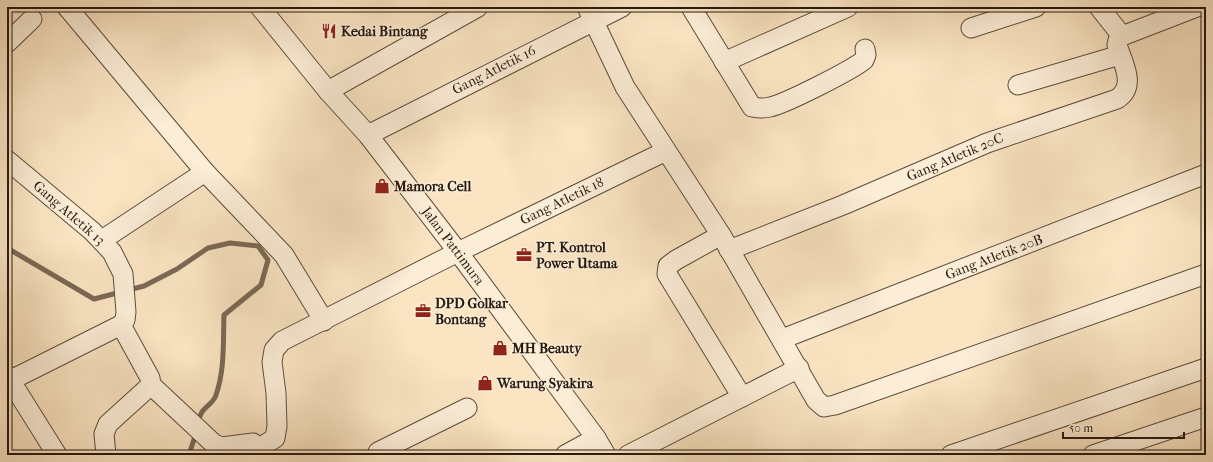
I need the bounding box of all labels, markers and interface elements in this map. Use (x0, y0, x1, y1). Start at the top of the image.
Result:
restaurant icon: Kedai Bintang (320, 22, 338, 40)
place label: Kedai Bintang (341, 23, 428, 40)
street label: Gang Atletik 16 (449, 41, 539, 98)
street label: Gang Atletik 20C (904, 129, 1006, 185)
street label: Gang Atletik 18 (517, 173, 607, 229)
street label: Gang Atletik 13 (30, 177, 108, 249)
shop icon: Mamora Cell (373, 177, 391, 195)
place label: Mamora Cell (393, 178, 471, 195)
street label: Jalan Pattimura (417, 203, 488, 289)
street label: Gang Atletik 20B (943, 231, 1045, 283)
place label: PT. Kontrol Power Utama (536, 239, 618, 272)
office icon: PT. Kontrol Power Utama (515, 246, 533, 264)
place label: DPD Golkar Bontang (435, 295, 509, 328)
office icon: DPD Golkar Bontang (414, 302, 432, 320)
shop icon: MH Beauty (491, 339, 509, 357)
place label: MH Beauty (511, 340, 583, 357)
shop icon: Warung Syakira (476, 374, 494, 392)
place label: Warung Syakira (496, 375, 594, 392)
scale bar (1063, 414, 1184, 440)
text: 50 m (1069, 421, 1093, 435)

